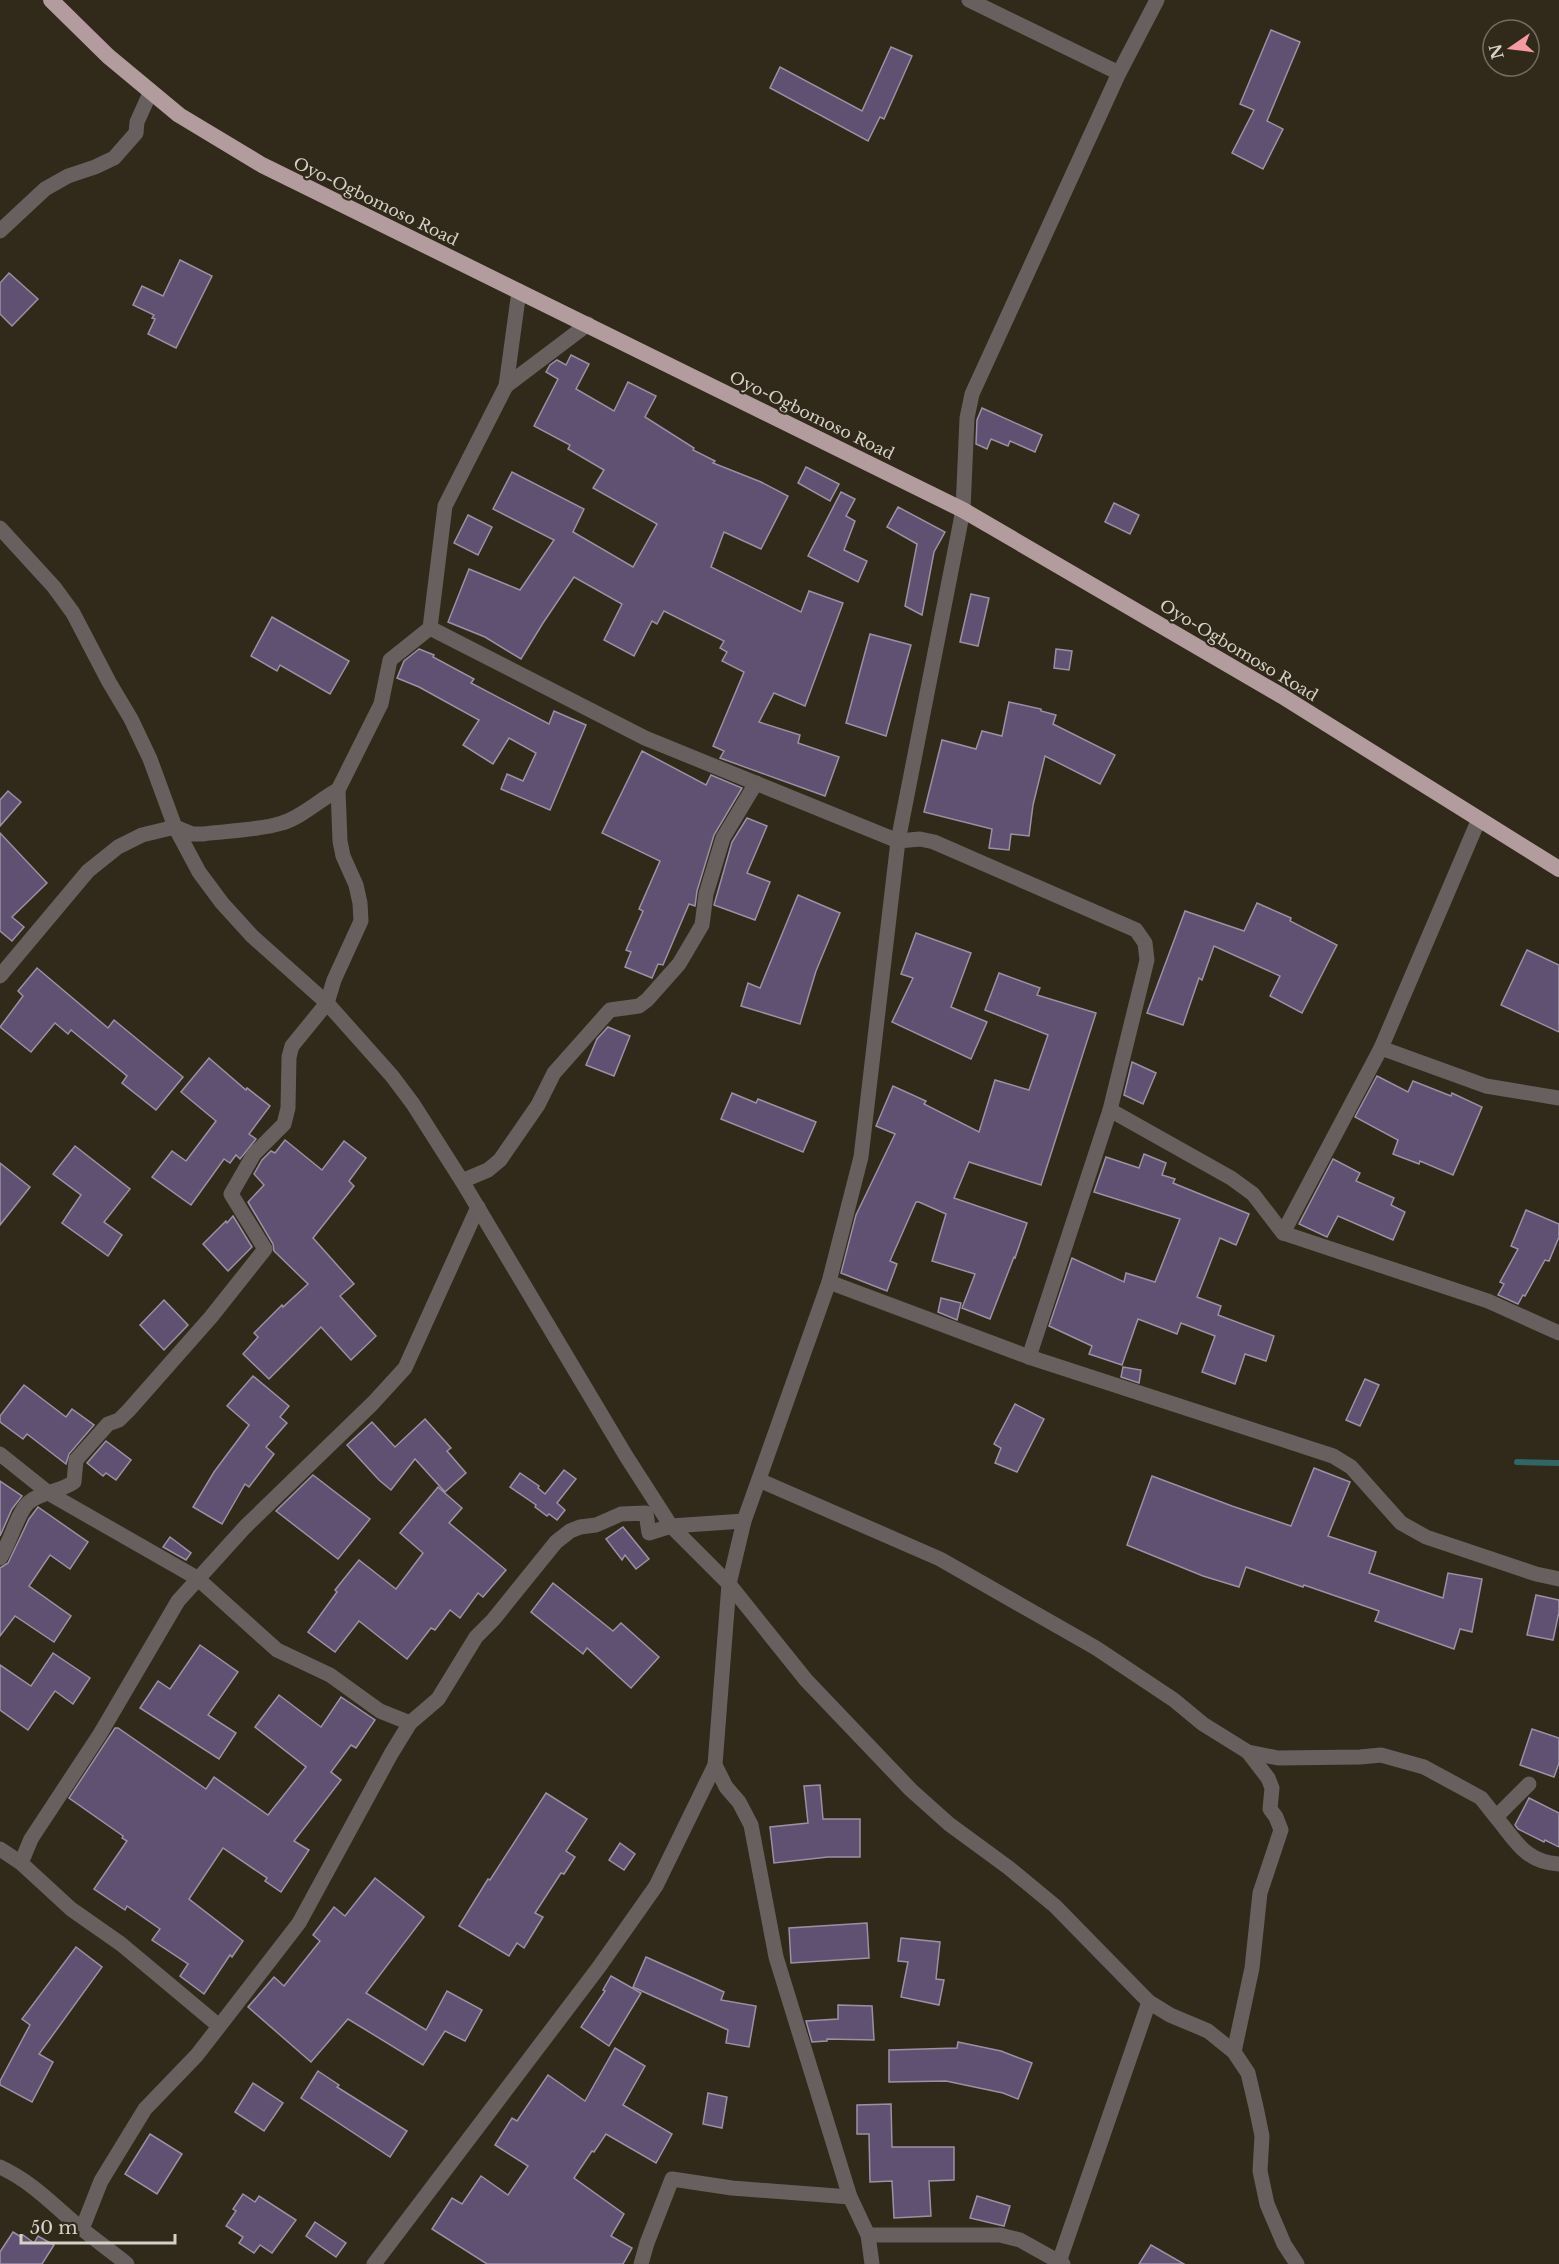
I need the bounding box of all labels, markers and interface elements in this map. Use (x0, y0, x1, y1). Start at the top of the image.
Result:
north arrow (1481, 18, 1541, 78)
text: N (1485, 42, 1508, 61)
street label: Oyo-Ogbomoso Road (290, 152, 462, 250)
street label: Oyo-Ogbomoso Road (726, 366, 898, 464)
street label: Oyo-Ogbomoso Road (1156, 595, 1322, 705)
scale bar (21, 2207, 176, 2245)
text: 50 m (30, 2217, 78, 2239)

